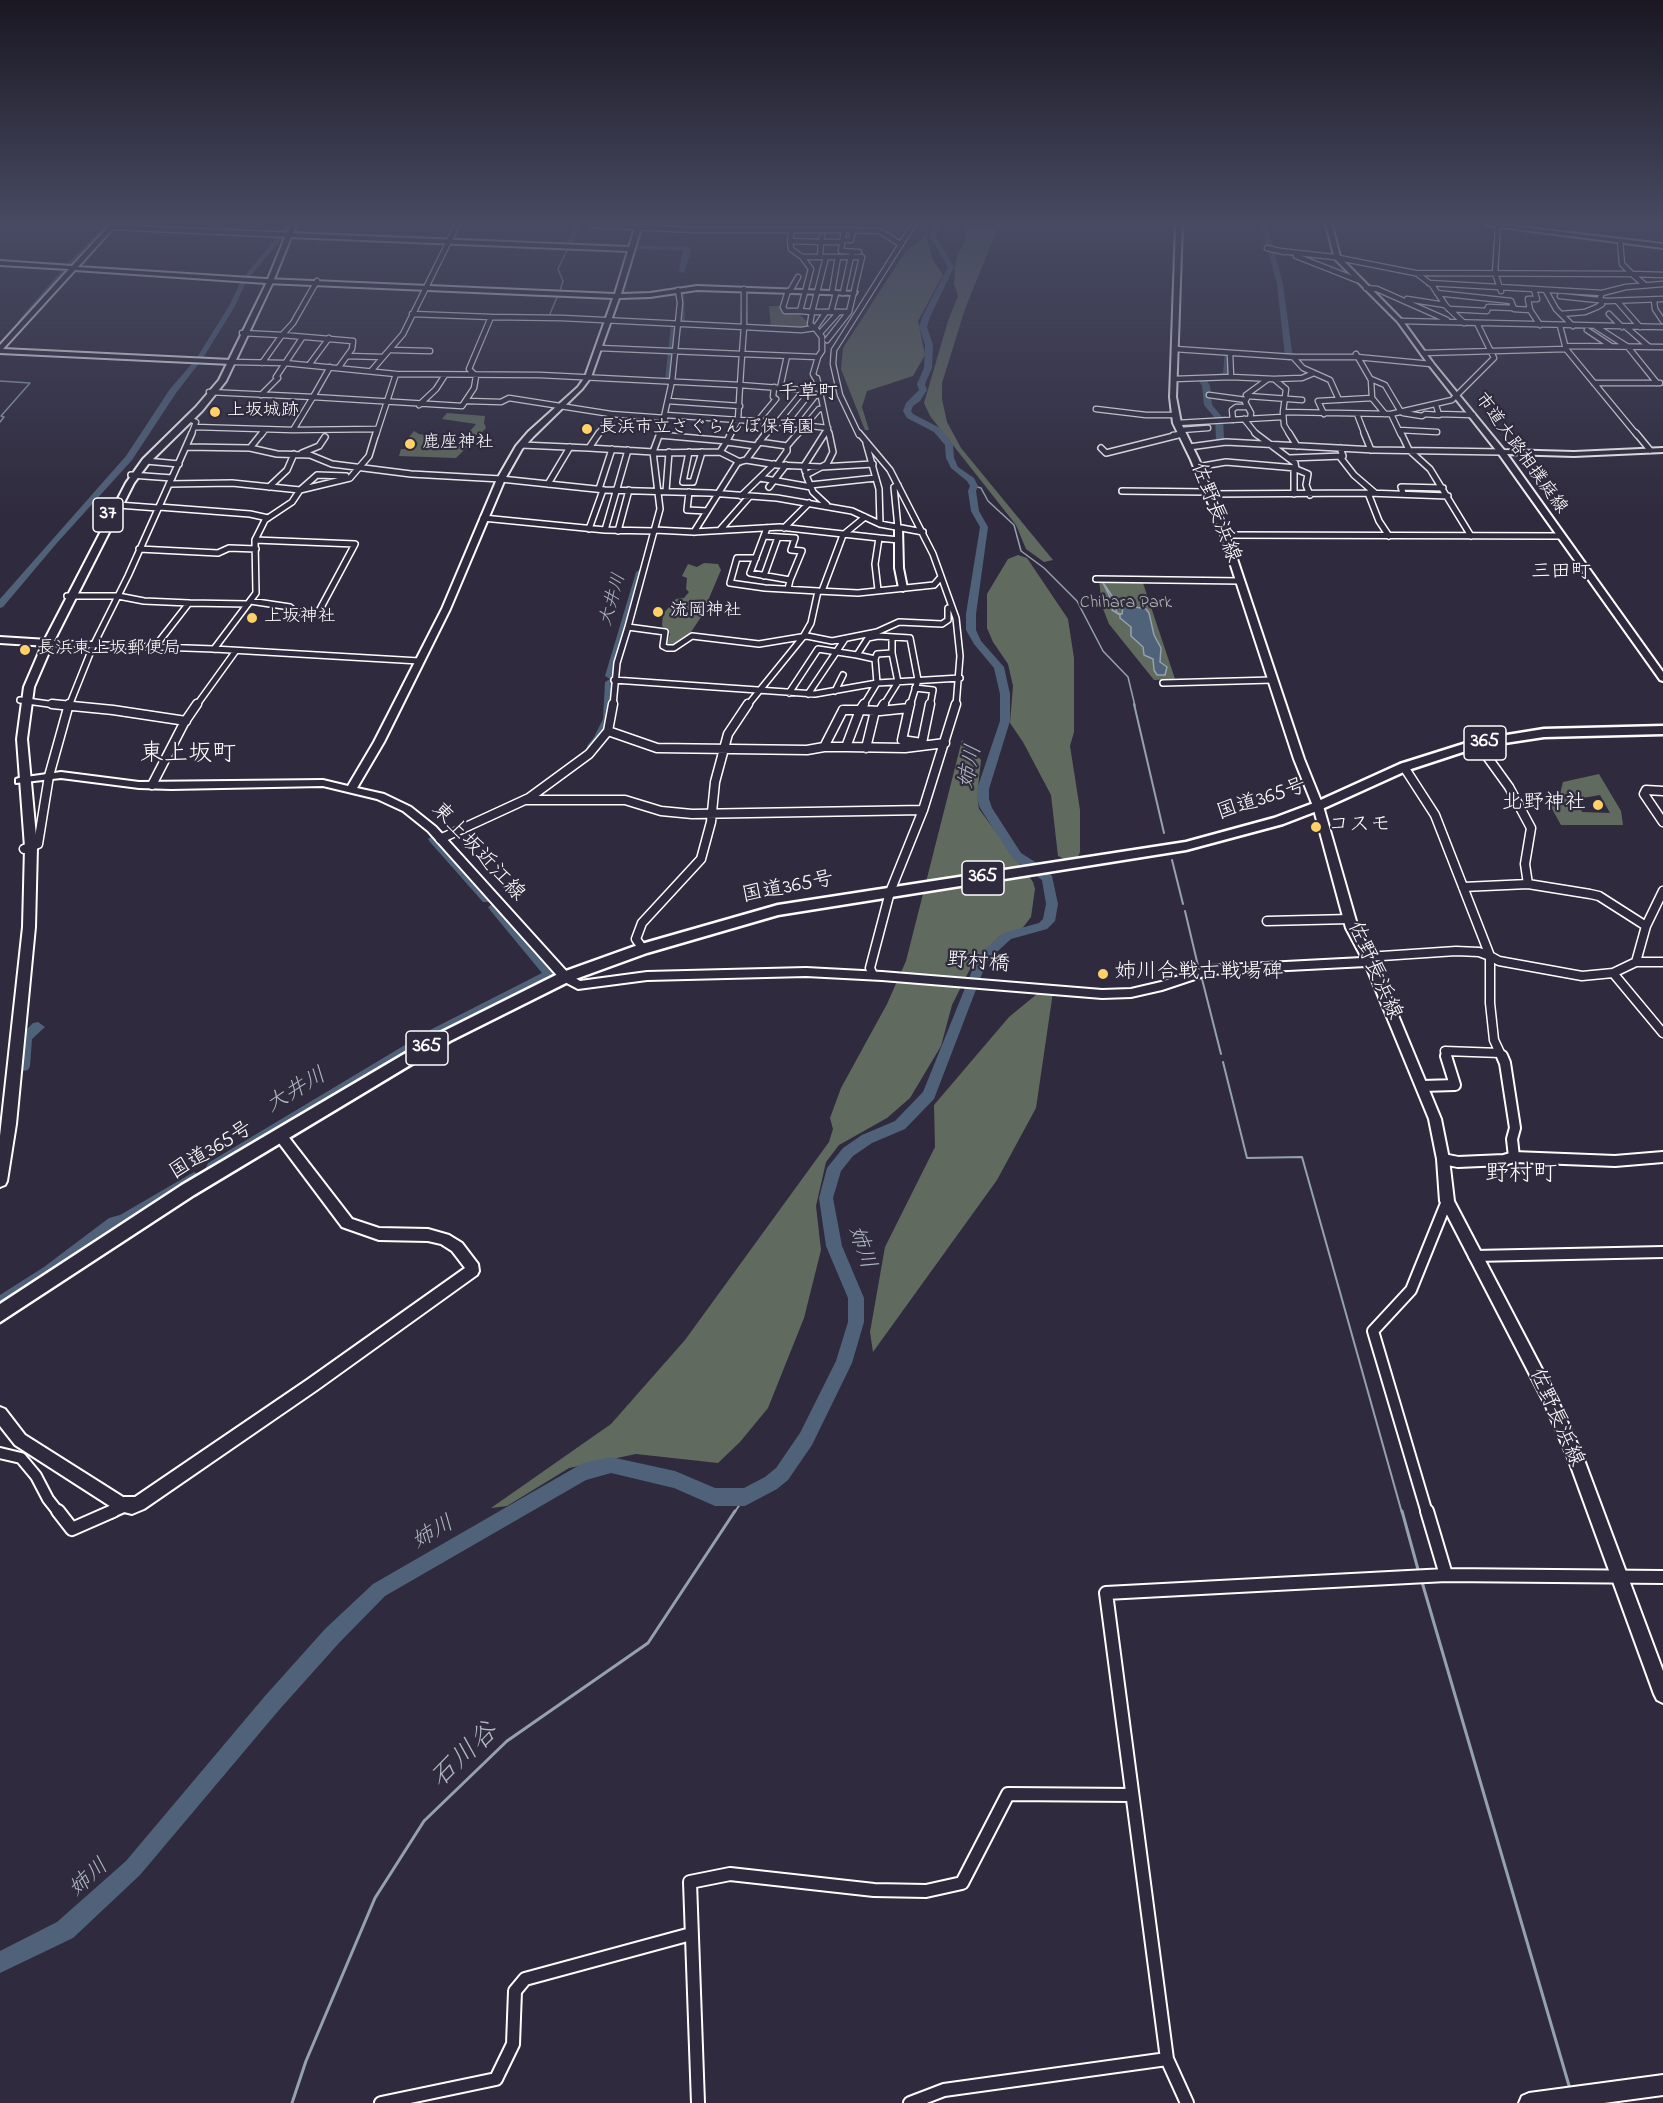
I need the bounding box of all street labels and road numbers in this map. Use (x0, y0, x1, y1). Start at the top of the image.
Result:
street label: 市道大路相撲庭線 (1469, 389, 1571, 519)
street label: 佐野長浜線 (1183, 459, 1245, 567)
road number: 37 (93, 498, 123, 532)
road number: 365 (1464, 726, 1506, 760)
street label: 国道365号 (1214, 775, 1310, 827)
street label: 東上坂近江線 (425, 798, 529, 908)
road number: 365 (962, 861, 1004, 895)
street label: 国道365号 (740, 868, 836, 910)
street label: 佐野長浜線 (1340, 918, 1406, 1024)
street label: 野村橋 (946, 949, 1010, 979)
road number: 365 (406, 1031, 448, 1065)
street label: 国道365号 (166, 1117, 258, 1187)
street label: 佐野長浜線 (1522, 1365, 1588, 1471)

